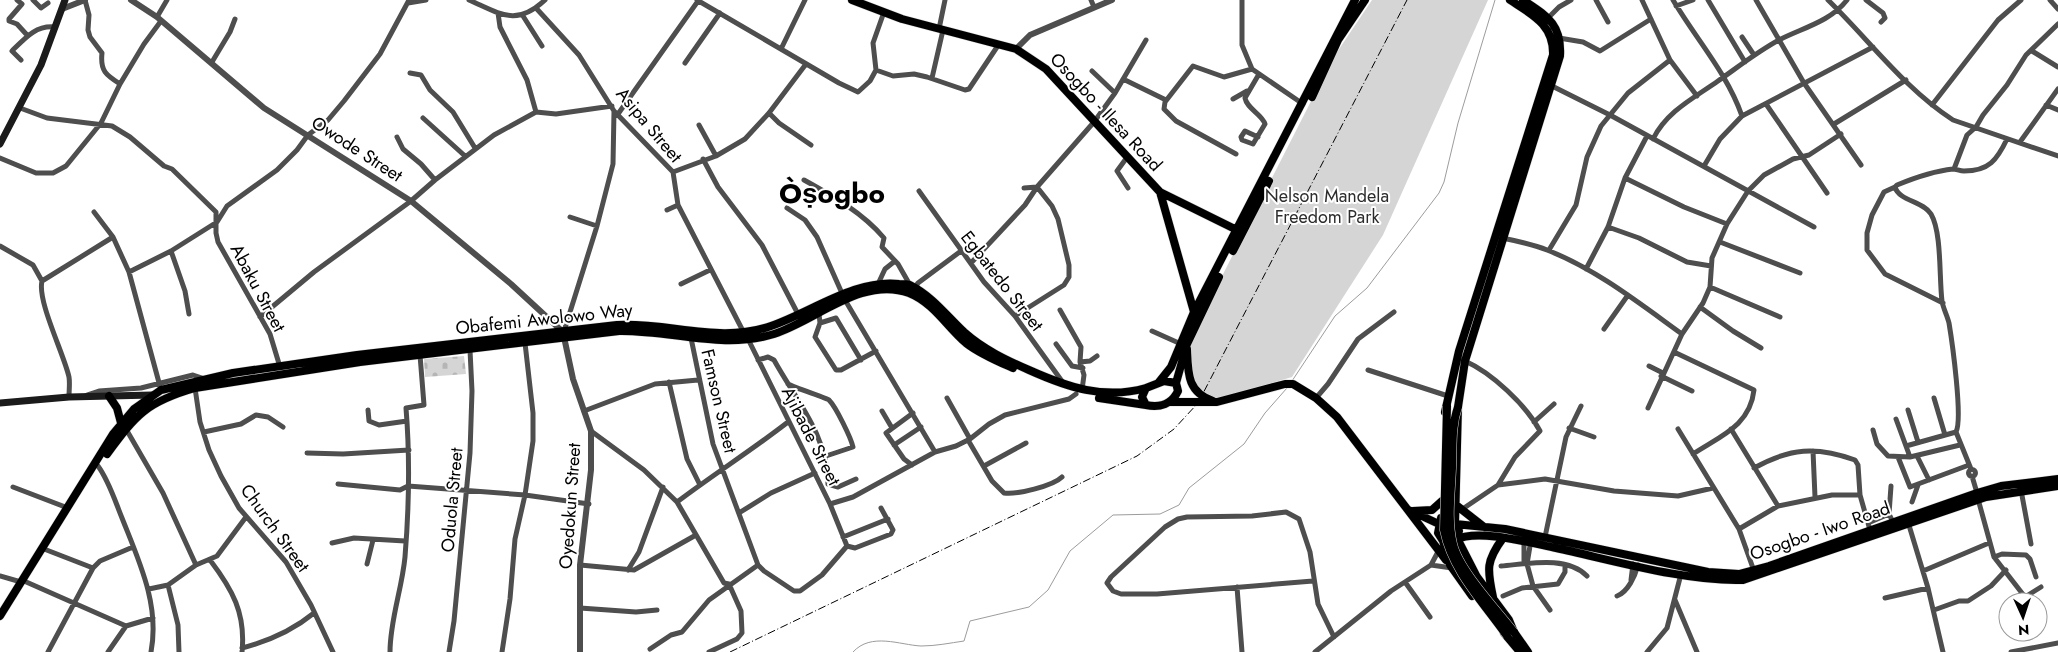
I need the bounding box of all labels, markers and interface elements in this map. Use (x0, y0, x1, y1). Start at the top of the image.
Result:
street label: Osogbo - Ilesa Road (1044, 47, 1168, 177)
street label: Asipa Street (610, 82, 689, 169)
street label: Owode Street (306, 110, 408, 189)
district label: Òṣogbo (779, 173, 885, 214)
park label: Nelson Mandela Freedom Park (1265, 183, 1389, 230)
street label: Egbatedo Street (954, 225, 1050, 337)
street label: Abaku Street (224, 239, 292, 337)
street label: Obafemi Awolowo Way (454, 297, 634, 341)
street label: Famson Street (694, 346, 744, 456)
street label: Ajibade Street (775, 382, 847, 491)
street label: Oyedokun Street (553, 441, 587, 570)
street label: Oduola Street (434, 446, 470, 553)
street label: Church Street (234, 478, 316, 578)
street label: Osogbo - Iwo Road (1746, 495, 1894, 567)
north arrow (1998, 592, 2048, 642)
text: N (2018, 620, 2030, 640)

